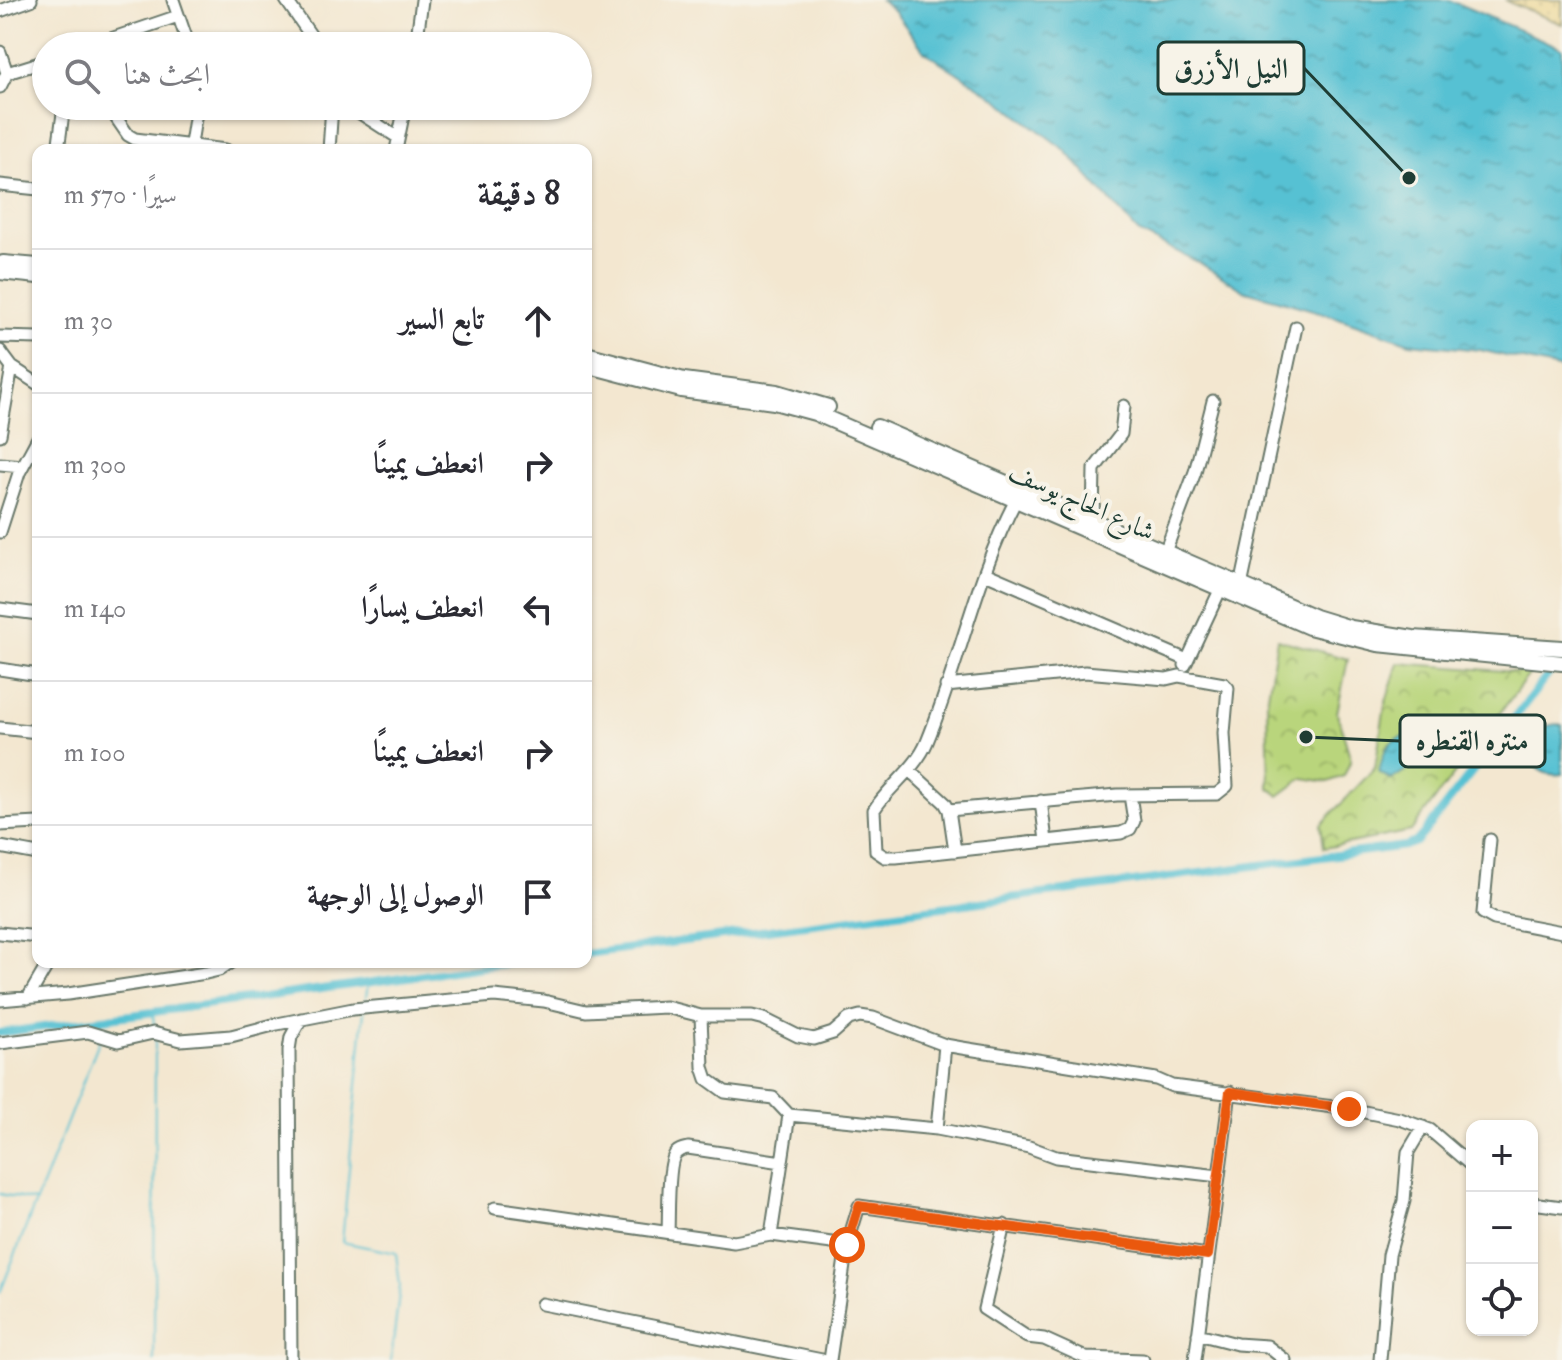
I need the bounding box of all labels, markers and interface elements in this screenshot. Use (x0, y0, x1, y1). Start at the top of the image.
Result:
search box (32, 32, 592, 120)
callout: النيل الأزرق (1158, 42, 1304, 94)
text: النيل الأزرق (1174, 49, 1288, 88)
icon: search (60, 54, 104, 98)
text: ابحث هنا (124, 56, 210, 93)
text: 8 دقيقة (478, 172, 560, 215)
text: سيرًا · 570 m (64, 179, 177, 211)
icon: ahead (516, 299, 560, 343)
text: تابع السير (399, 301, 484, 338)
text: 30 m (64, 305, 113, 337)
icon: right (516, 443, 560, 487)
text: انعطف يمينًا (373, 445, 484, 482)
text: 300 m (64, 449, 126, 481)
street label: شارع الحاج يوسف (1001, 456, 1159, 555)
icon: left (516, 587, 560, 631)
text: انعطف يسارًا (361, 589, 484, 626)
text: 140 m (64, 593, 126, 625)
callout: منتره القنطره (1400, 715, 1545, 767)
text: منتره القنطره (1415, 724, 1529, 759)
icon: right (516, 731, 560, 775)
text: انعطف يمينًا (373, 733, 484, 770)
text: 100 m (64, 737, 125, 769)
icon: arrive (516, 875, 560, 919)
text: الوصول إلى الوجهة (307, 877, 484, 914)
route end (1331, 1091, 1367, 1127)
map controls (1466, 1120, 1538, 1336)
button: + (1466, 1120, 1538, 1192)
button: − (1466, 1192, 1538, 1264)
route start (829, 1227, 865, 1263)
button: locate (1466, 1264, 1538, 1336)

